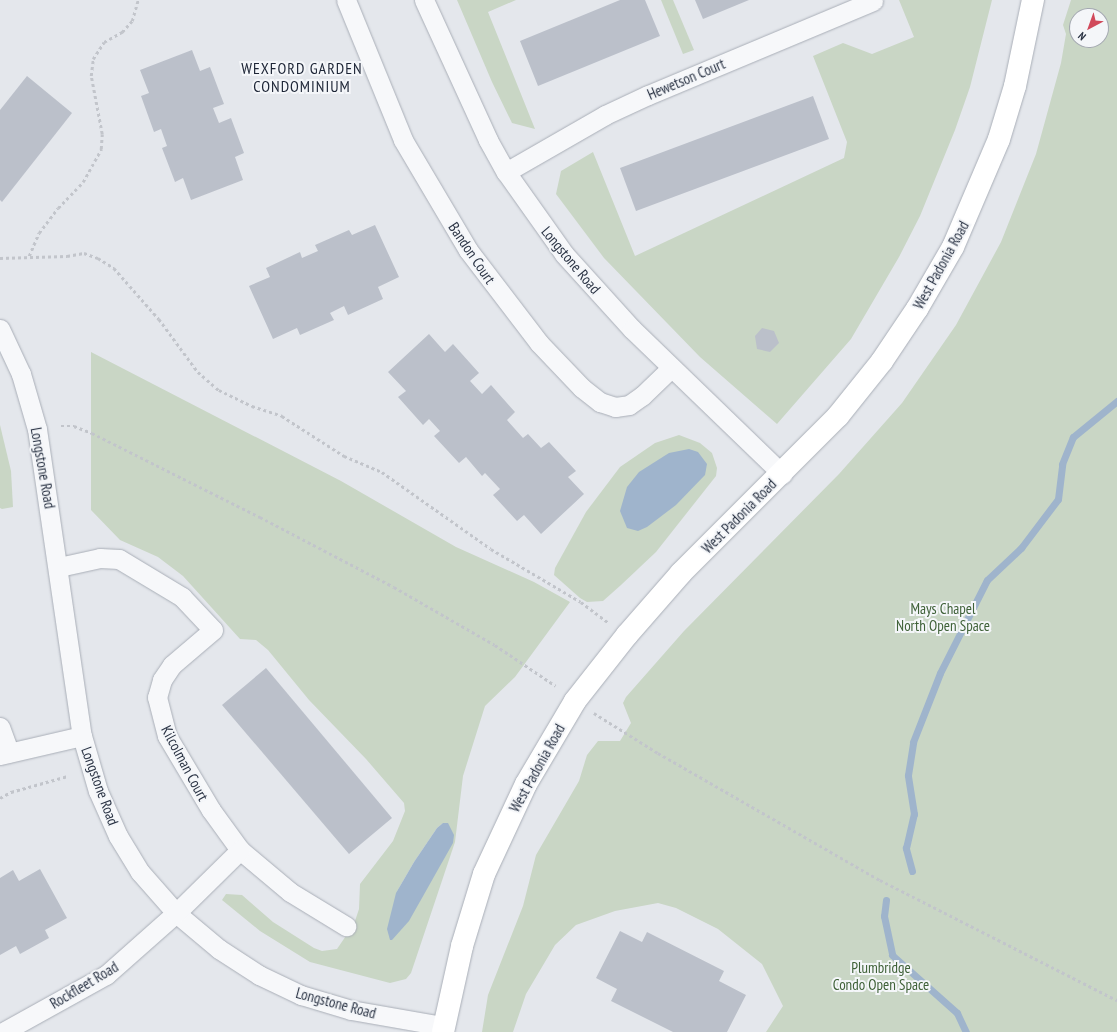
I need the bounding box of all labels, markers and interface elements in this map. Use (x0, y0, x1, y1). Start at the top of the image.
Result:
north arrow (1069, 8, 1109, 48)
text: N (1075, 29, 1089, 44)
street label: Hewetson Court (645, 55, 727, 103)
district label: WEXFORD GARDEN CONDOMINIUM (241, 58, 363, 96)
street label: West Padonia Road (909, 218, 973, 312)
street label: Bandon Court (445, 219, 499, 287)
street label: Longstone Road (538, 223, 604, 297)
street label: Longstone Road (27, 426, 59, 510)
street label: West Padonia Road (698, 475, 780, 557)
park label: Mays Chapel North Open Space (896, 599, 990, 634)
street label: West Padonia Road (505, 721, 569, 815)
street label: Kilcolman Court (158, 722, 212, 804)
street label: Longstone Road (77, 744, 123, 828)
street label: Rockfleet Road (47, 958, 121, 1012)
park label: Plumbridge Condo Open Space (833, 958, 929, 993)
street label: Longstone Road (294, 984, 378, 1022)

